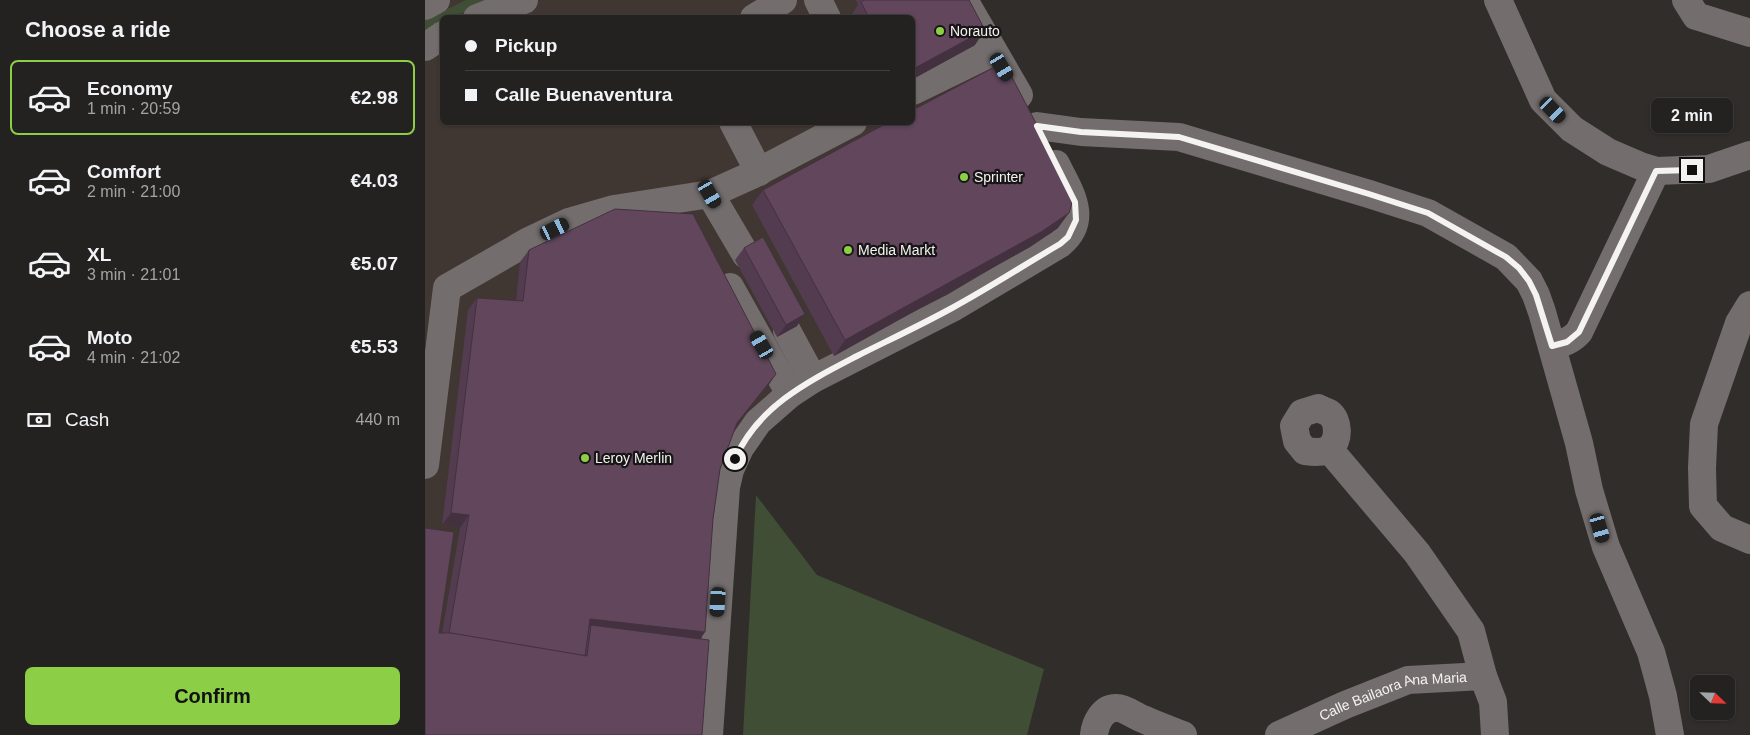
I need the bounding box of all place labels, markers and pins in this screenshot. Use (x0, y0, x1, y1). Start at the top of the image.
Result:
place label: Norauto (950, 23, 1000, 39)
marker: Norauto (934, 25, 946, 37)
place label: Sprinter (974, 169, 1023, 185)
marker: Sprinter (958, 171, 970, 183)
place label: Media Markt (858, 242, 935, 258)
marker: Media Markt (842, 244, 854, 256)
place label: Leroy Merlin (595, 450, 672, 466)
marker: Leroy Merlin (579, 452, 591, 464)

